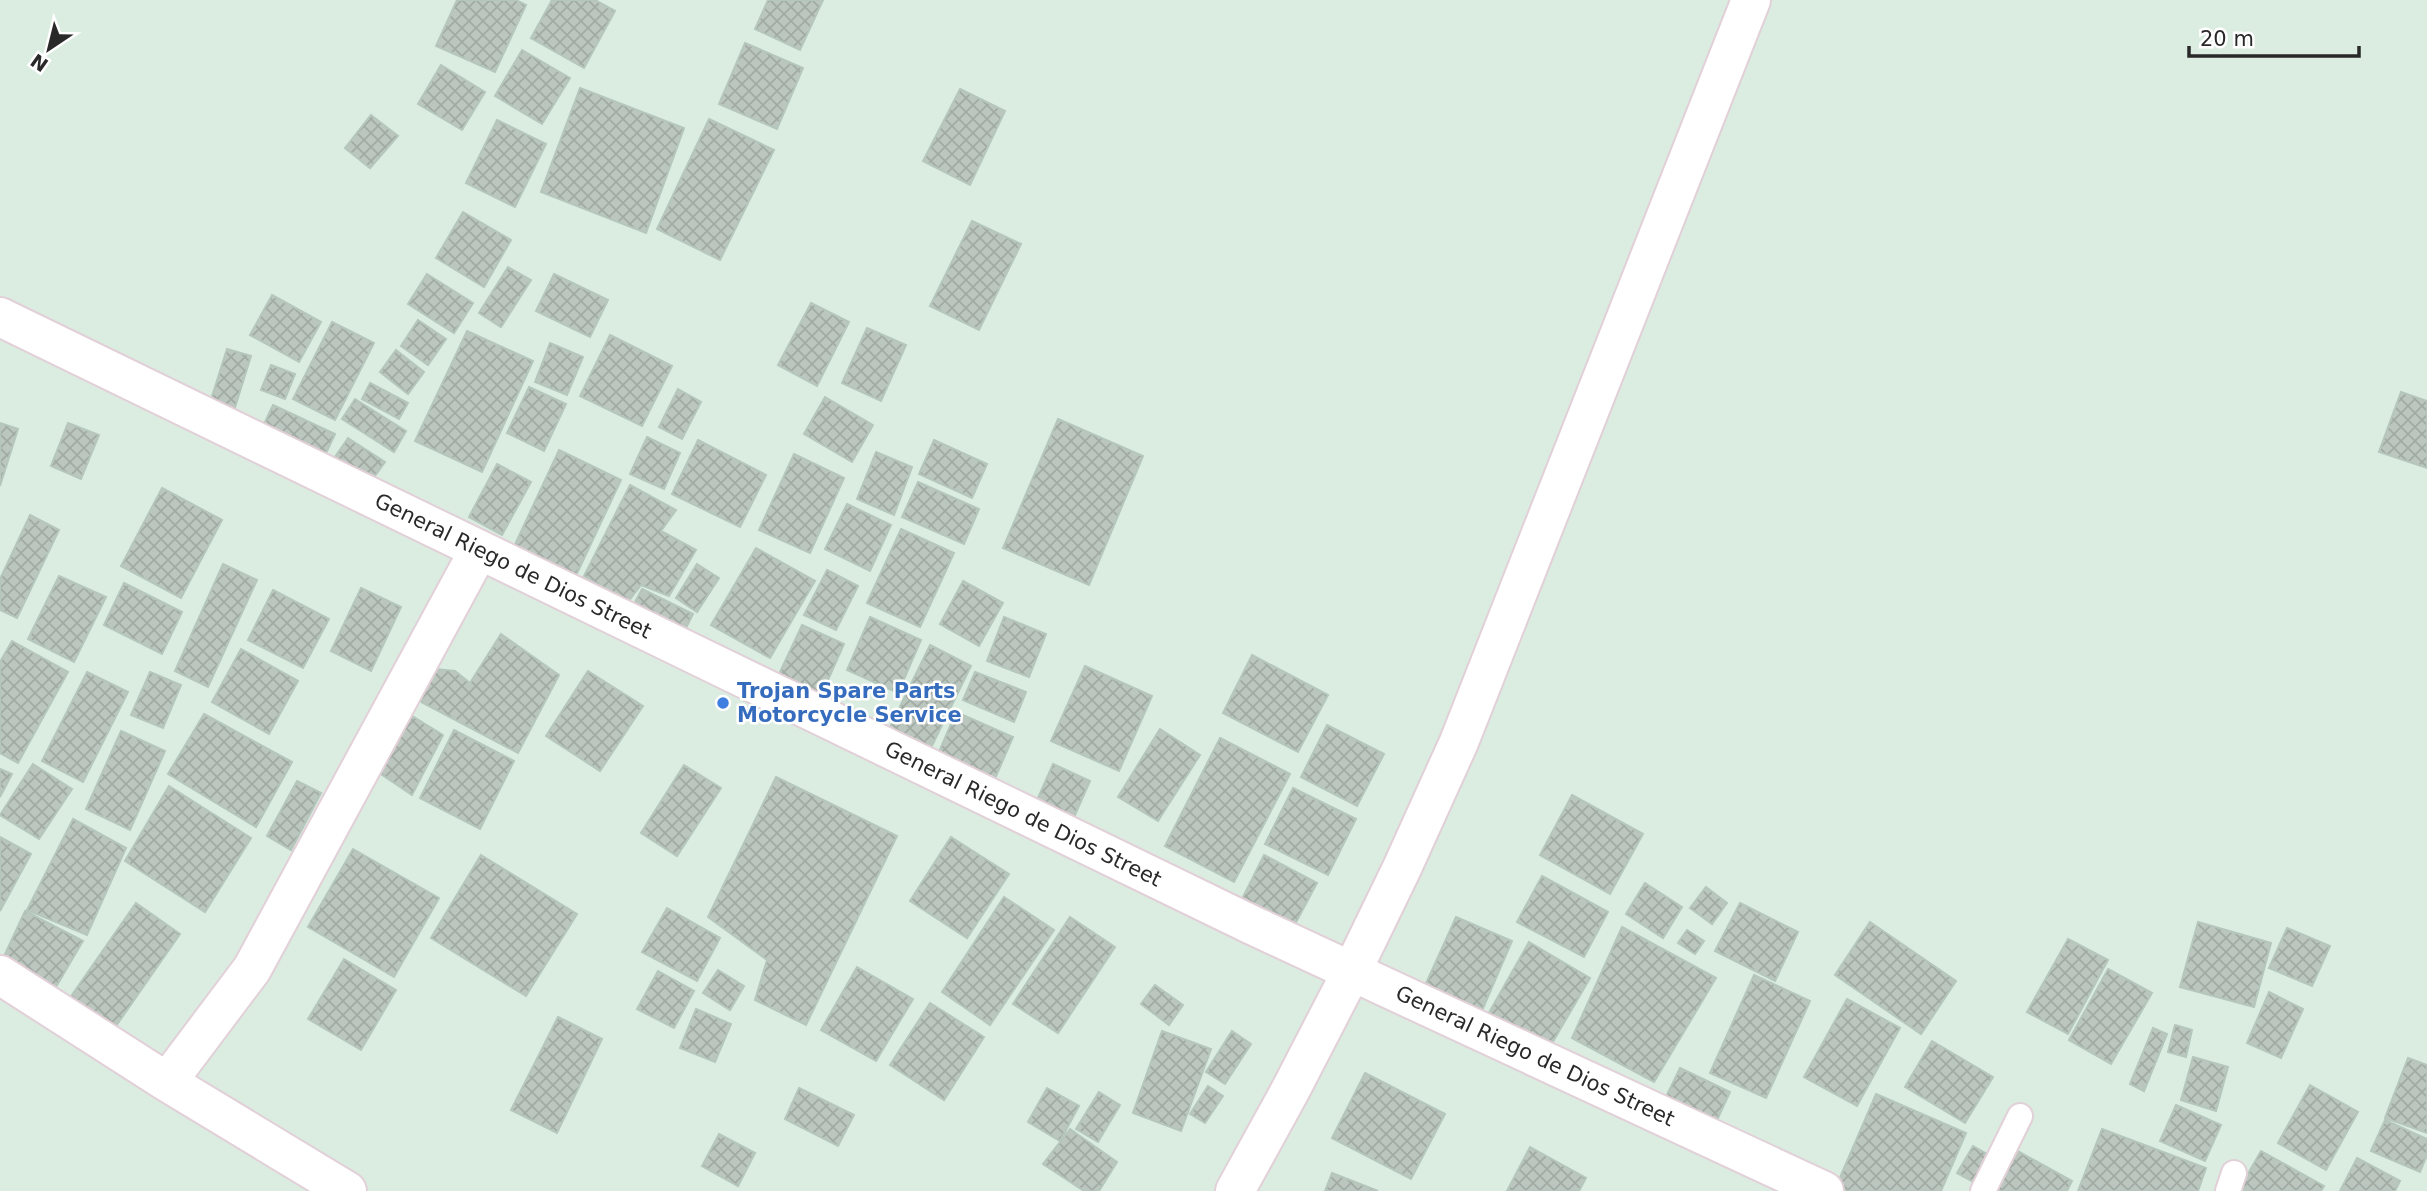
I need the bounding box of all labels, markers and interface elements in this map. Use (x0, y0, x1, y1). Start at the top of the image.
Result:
north arrow (14, 14, 84, 84)
scale bar (2189, 14, 2359, 58)
text: 20 m (2200, 27, 2254, 51)
text: N (26, 49, 52, 76)
street label: General Riego de Dios Street (371, 488, 655, 644)
place label: Trojan Spare Parts Motorcycle Service (737, 679, 962, 727)
marker: Trojan Spare Parts Motorcycle Service (715, 695, 731, 711)
street label: General Riego de Dios Street (881, 736, 1165, 892)
street label: General Riego de Dios Street (1392, 981, 1678, 1131)

